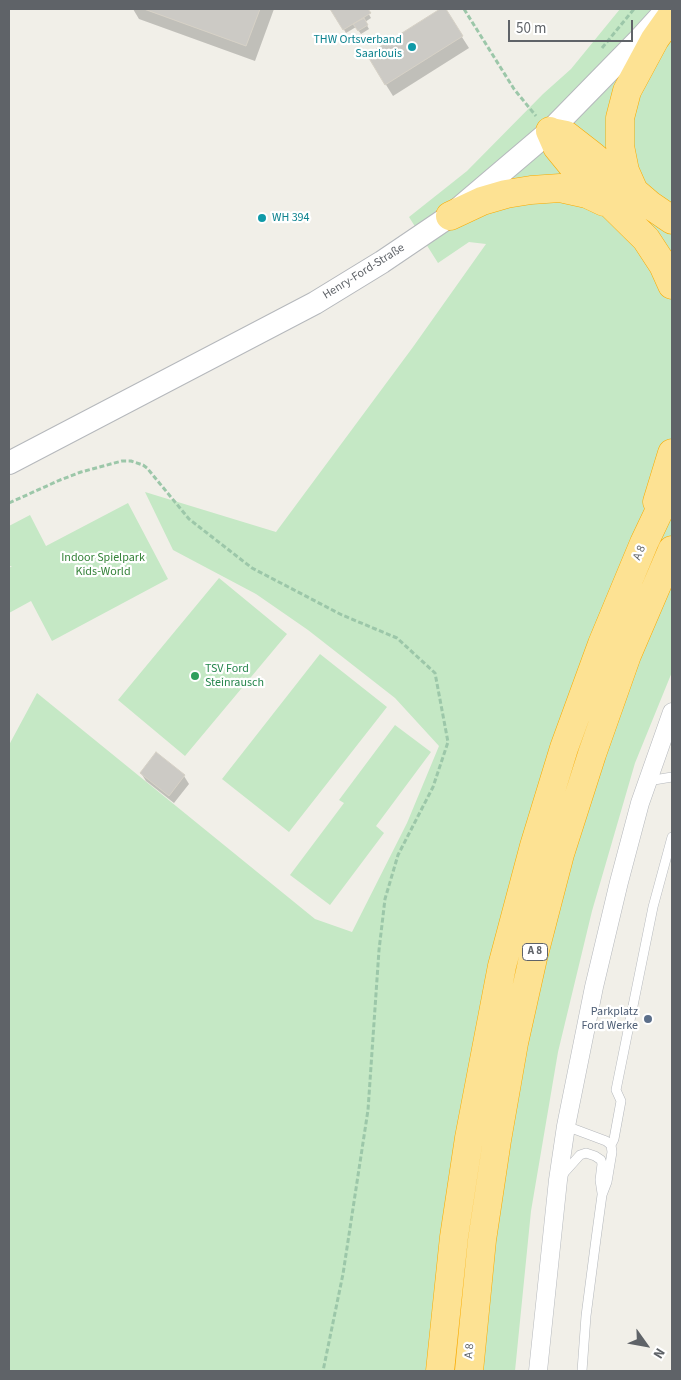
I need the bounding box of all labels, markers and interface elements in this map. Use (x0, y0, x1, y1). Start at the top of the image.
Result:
scale bar (511, 10, 636, 42)
text: 50 m (516, 18, 546, 39)
place label: THW Ortsverband Saarlouis (313, 33, 402, 61)
marker: THW Ortsverband Saarlouis (406, 41, 418, 53)
place label: WH 394 (272, 211, 310, 225)
marker: WH 394 (256, 212, 268, 224)
street label: Henry-Ford-Straße (320, 241, 408, 303)
street label: A 8 (630, 543, 650, 563)
park label: Indoor Spielpark Kids-World (61, 551, 145, 579)
place label: TSV Ford Steinrausch (205, 662, 264, 690)
marker: TSV Ford Steinrausch (189, 670, 201, 682)
road number: A 8 (522, 944, 548, 960)
place label: Parkplatz Ford Werke (581, 1005, 638, 1033)
marker: Parkplatz Ford Werke (642, 1013, 654, 1025)
north arrow (621, 1320, 671, 1370)
street label: A 8 (462, 1343, 478, 1359)
text: N (648, 1344, 670, 1362)

